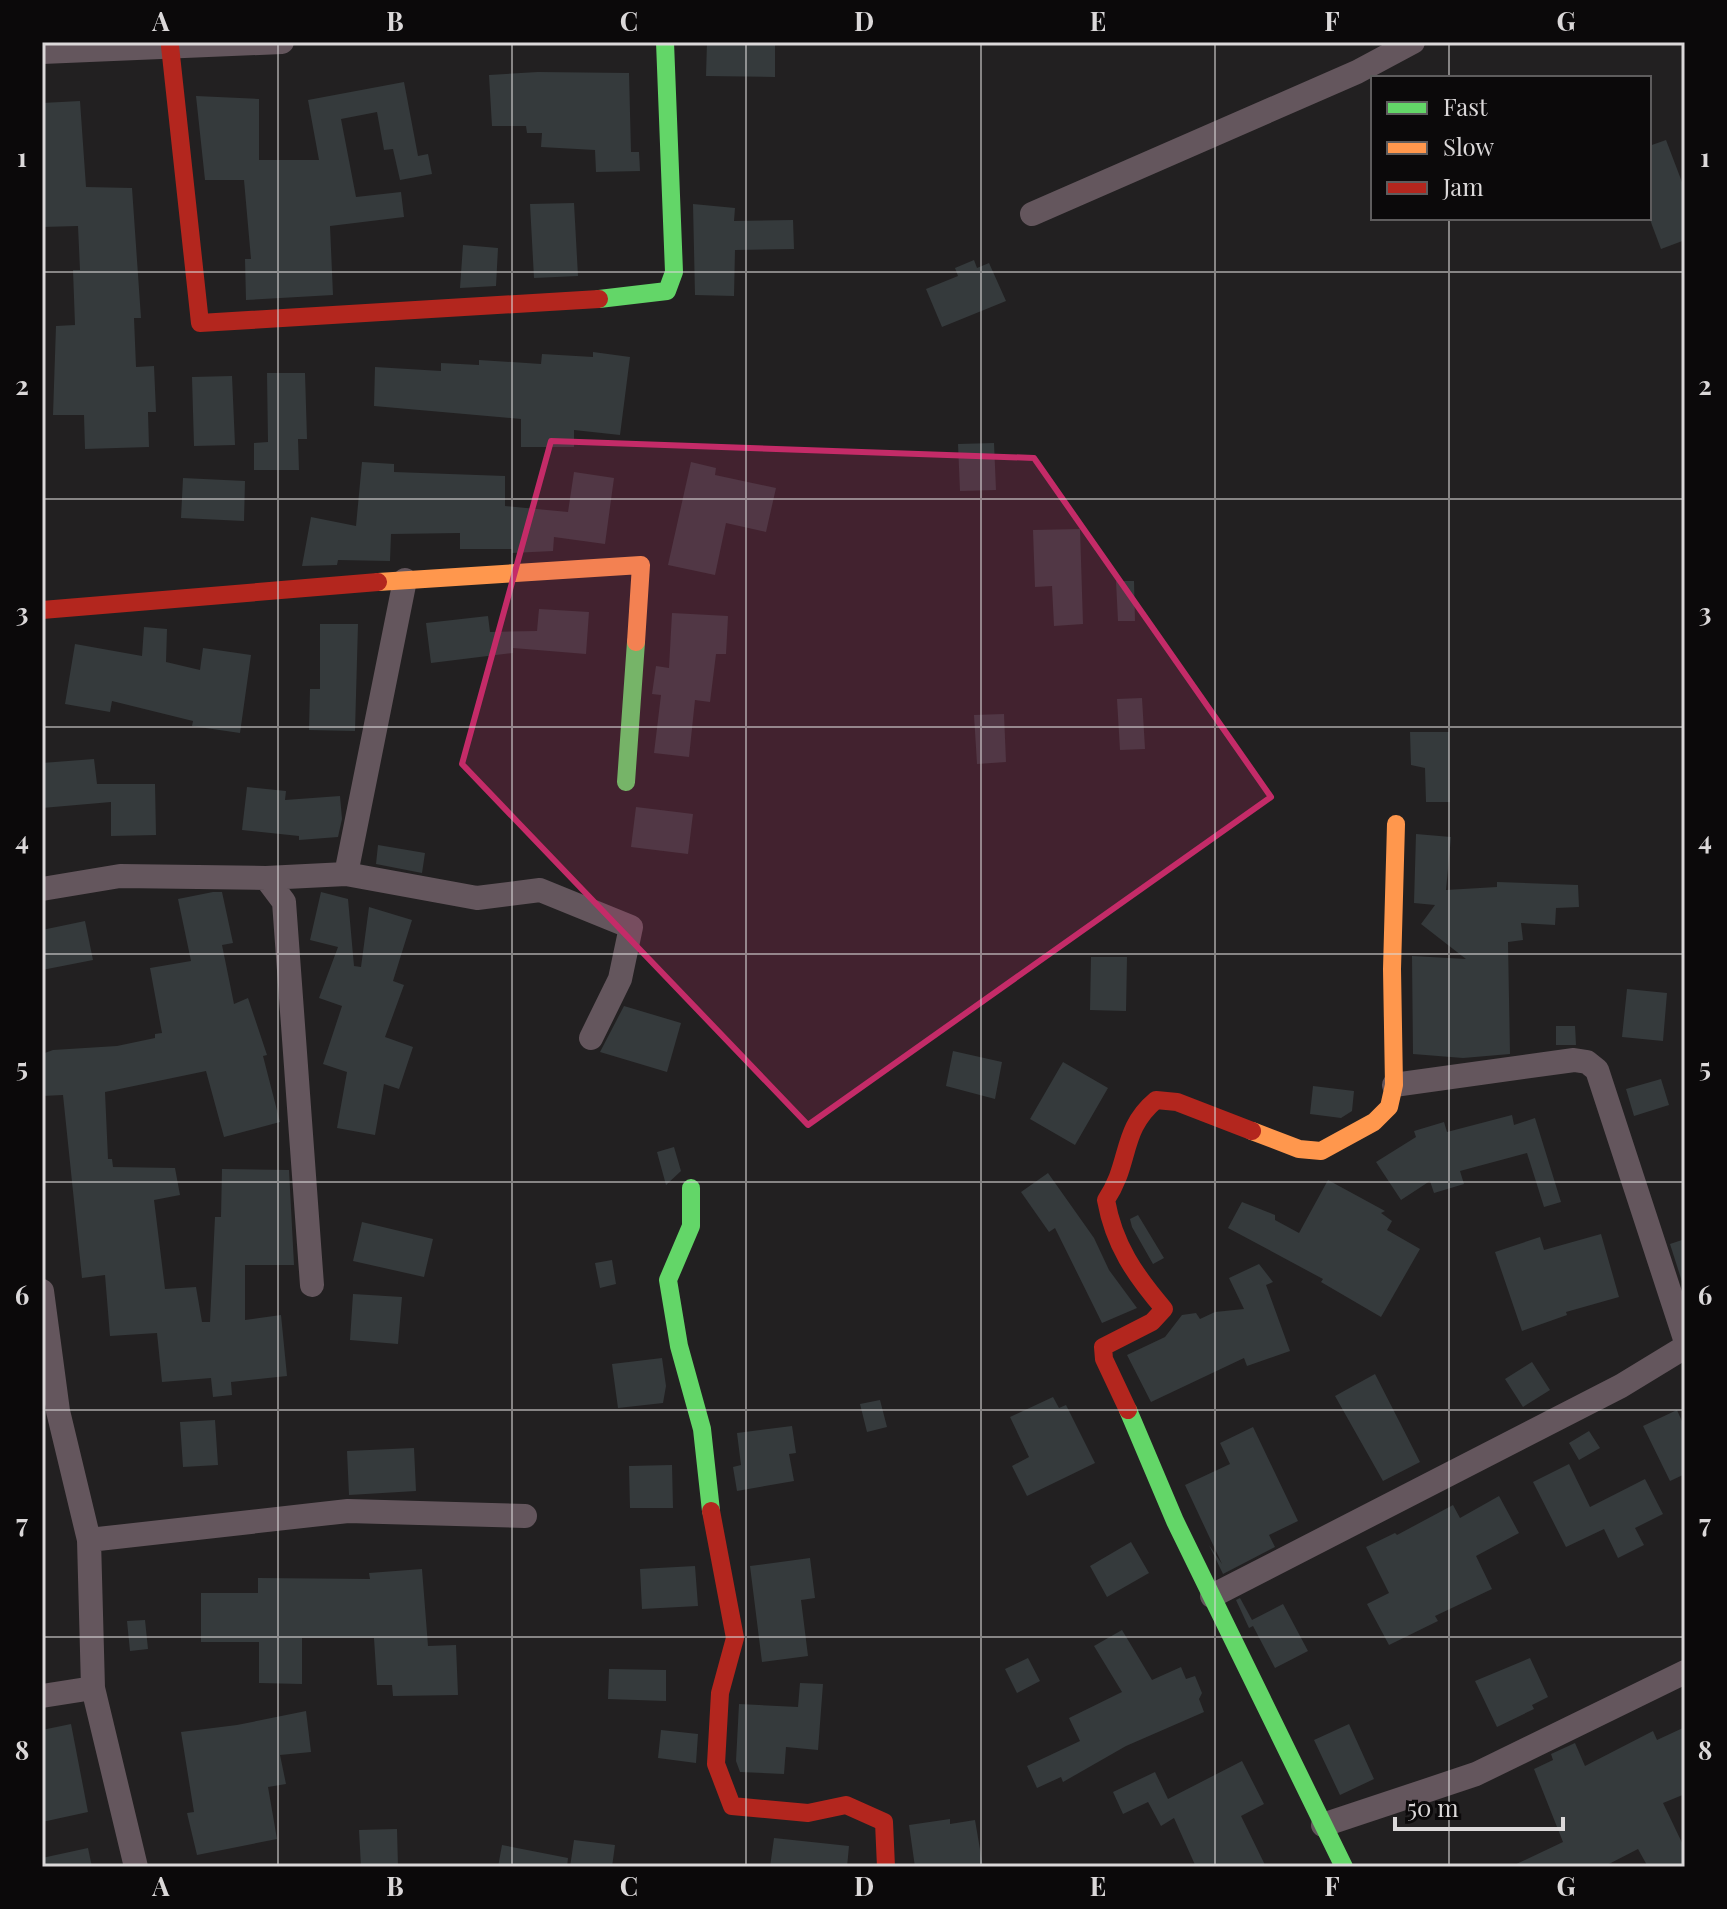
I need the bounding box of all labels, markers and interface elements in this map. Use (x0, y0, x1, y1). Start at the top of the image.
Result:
text: A (151, 3, 170, 38)
text: B (386, 3, 404, 38)
text: C (620, 3, 638, 38)
text: D (854, 3, 874, 38)
text: E (1090, 3, 1106, 38)
text: F (1324, 3, 1340, 38)
text: G (1556, 3, 1576, 38)
legend (1371, 76, 1651, 220)
text: Fast (1443, 90, 1488, 122)
text: Slow (1443, 130, 1495, 162)
text: 1 (17, 139, 27, 174)
text: 1 (1700, 139, 1710, 174)
text: Jam (1442, 170, 1484, 202)
text: 2 (15, 367, 29, 402)
text: 2 (1698, 367, 1712, 402)
text: 3 (16, 594, 28, 629)
text: 3 (1699, 594, 1711, 629)
text: 4 (15, 822, 29, 857)
text: 4 (1698, 822, 1712, 857)
text: 5 (16, 1049, 28, 1084)
text: 5 (1699, 1049, 1711, 1084)
text: 6 (15, 1277, 29, 1312)
text: 6 (1698, 1277, 1712, 1312)
text: 7 (16, 1505, 28, 1540)
text: 7 (1699, 1505, 1711, 1540)
text: 8 (15, 1732, 29, 1767)
text: 8 (1698, 1732, 1712, 1767)
scale bar (1395, 1781, 1563, 1831)
text: 50 m (1407, 1791, 1459, 1823)
text: A (151, 1868, 170, 1903)
text: B (386, 1868, 404, 1903)
text: C (620, 1868, 638, 1903)
text: D (854, 1868, 874, 1903)
text: E (1090, 1868, 1106, 1903)
text: F (1324, 1868, 1340, 1903)
text: G (1556, 1868, 1576, 1903)

